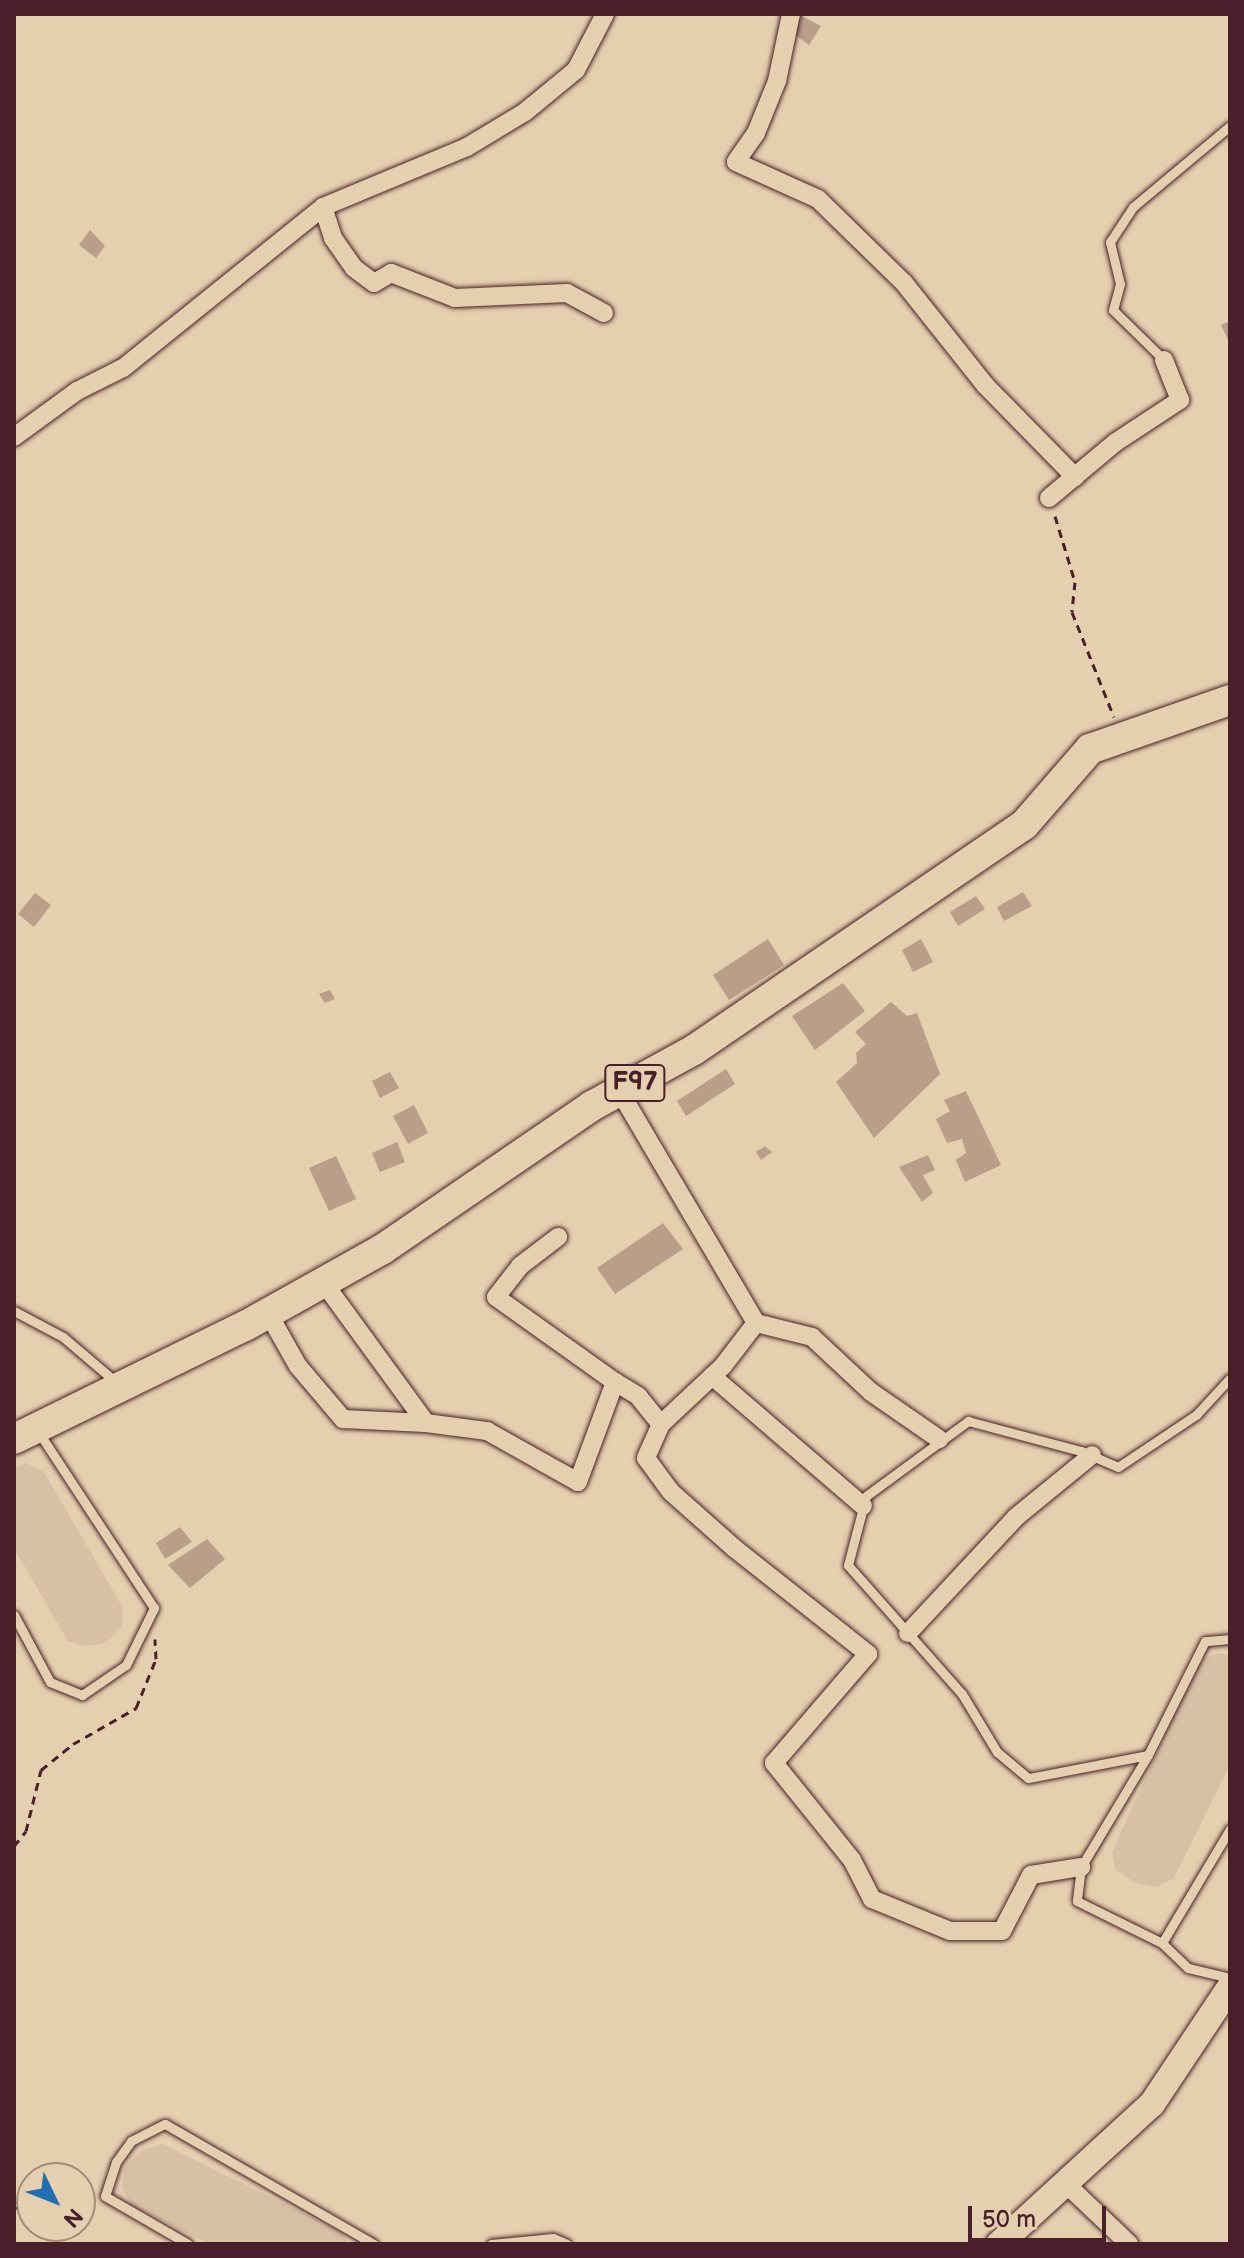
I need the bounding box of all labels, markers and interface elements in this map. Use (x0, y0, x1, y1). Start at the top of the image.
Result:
road number: F97 (603, 1061, 667, 1105)
north arrow (16, 2162, 96, 2242)
scale bar (972, 2190, 1110, 2240)
text: N (57, 2202, 88, 2233)
text: 50 m (982, 2205, 1036, 2234)

